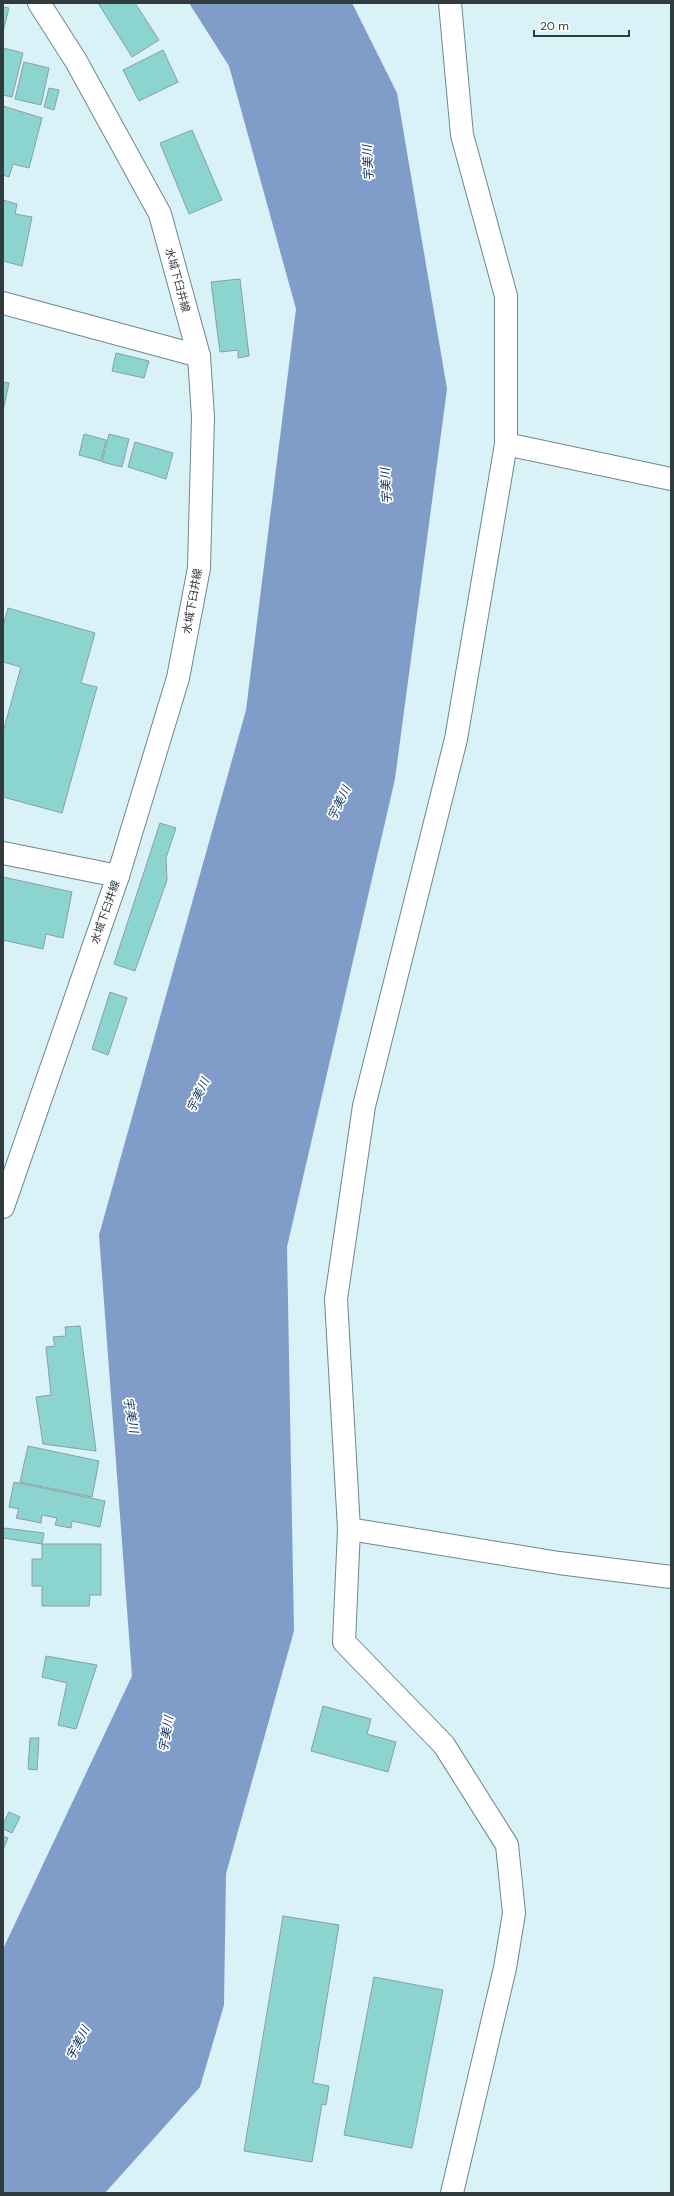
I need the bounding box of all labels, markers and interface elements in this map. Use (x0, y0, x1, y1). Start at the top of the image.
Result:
scale bar (534, 12, 629, 38)
text: 20 m (540, 18, 569, 34)
water label: 宇美川 (359, 143, 377, 181)
street label: 水城下臼井線 (163, 246, 193, 314)
water label: 宇美川 (377, 466, 395, 504)
street label: 水城下臼井線 (179, 567, 205, 635)
water label: 宇美川 (324, 782, 355, 823)
street label: 水城下臼井線 (88, 879, 122, 945)
water label: 宇美川 (183, 1074, 214, 1115)
water label: 宇美川 (120, 1396, 142, 1436)
water label: 宇美川 (155, 1713, 177, 1753)
water label: 宇美川 (62, 2022, 94, 2063)

